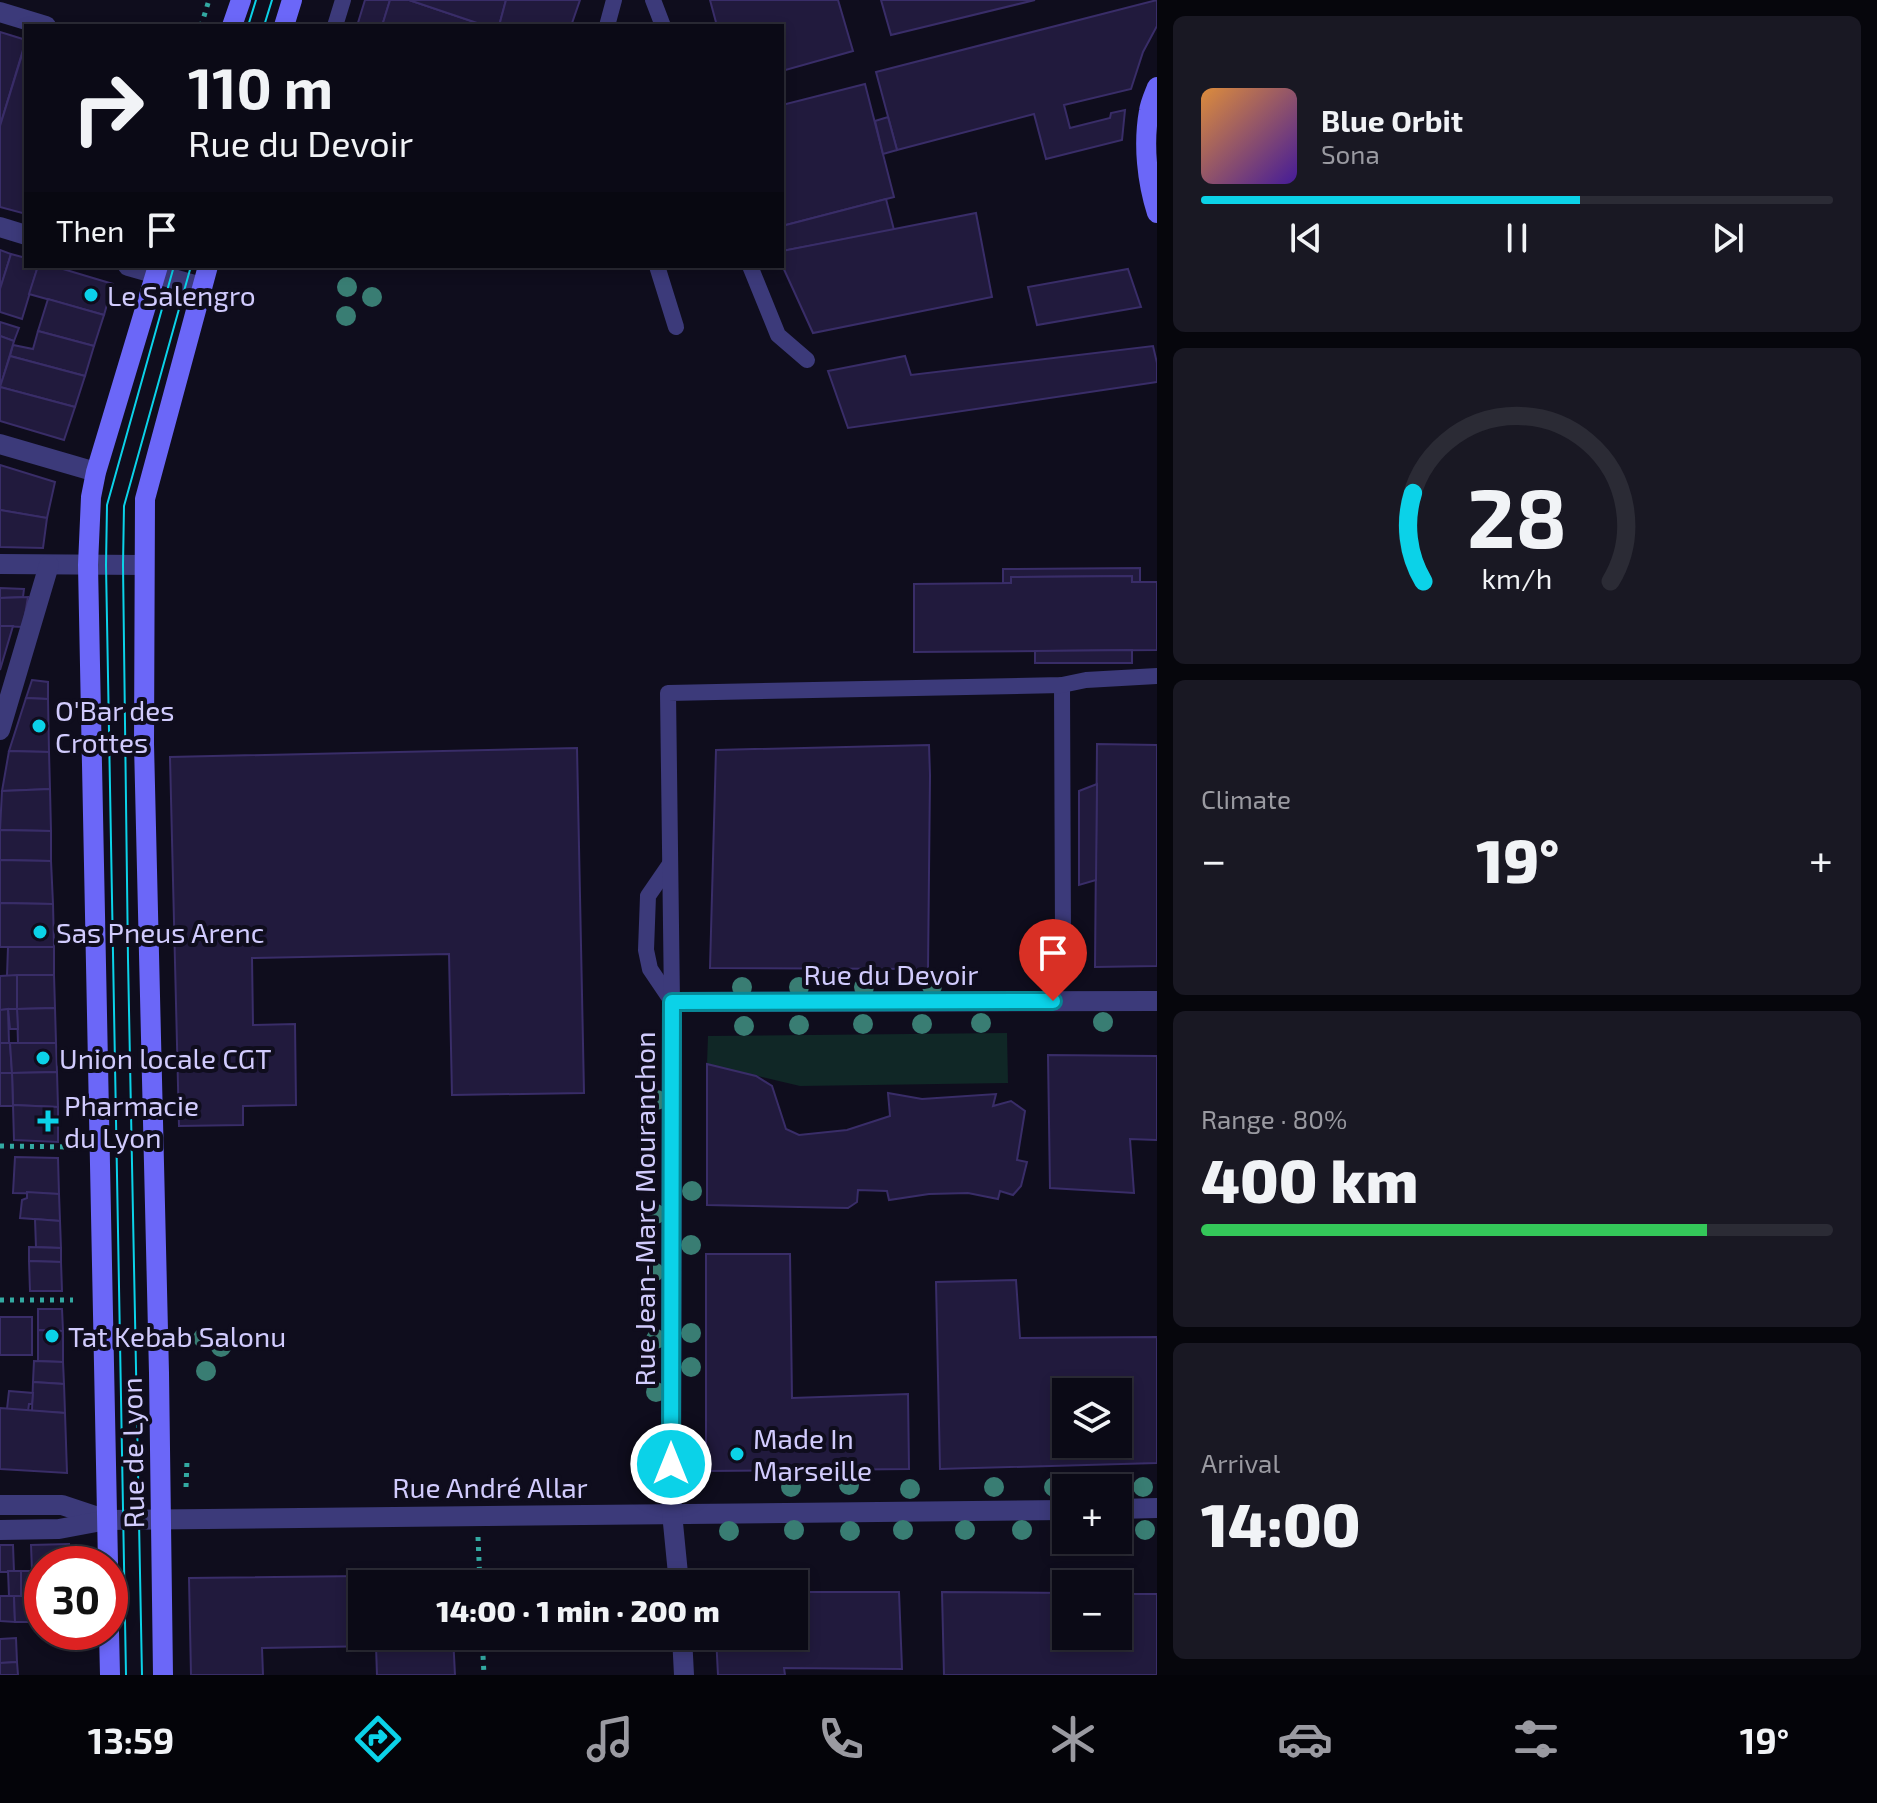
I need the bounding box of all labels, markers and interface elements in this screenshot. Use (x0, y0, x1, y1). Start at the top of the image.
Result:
text: 110 m (188, 53, 333, 120)
icon: right (56, 56, 160, 160)
text: Blue Orbit (1321, 102, 1463, 138)
text: Rue du Devoir (188, 121, 413, 164)
text: Sona (1321, 138, 1380, 169)
icon: arrive (140, 208, 184, 252)
text: Then (56, 212, 124, 248)
icon: previous (1284, 216, 1328, 260)
icon: pause (1495, 216, 1539, 260)
icon: next (1706, 216, 1750, 260)
place label: Le Salengro (107, 278, 256, 312)
marker: Le Salengro (82, 286, 100, 304)
text: 28 (1467, 464, 1567, 564)
text: km/h (1482, 560, 1552, 595)
place label: O'Bar des Crottes (55, 693, 174, 759)
marker: O'Bar des Crottes (30, 717, 48, 735)
text: Climate (1201, 783, 1291, 814)
text: 19° (1476, 823, 1559, 895)
text: − (1201, 832, 1227, 885)
text: + (1809, 832, 1833, 885)
place label: Sas Pneus Arenc (56, 915, 264, 949)
pin (1019, 919, 1087, 1001)
marker: Sas Pneus Arenc (31, 923, 49, 941)
icon: arrive (1031, 931, 1075, 975)
street label: Rue du Devoir (803, 957, 979, 991)
street label: Rue Jean-Marc Mouranchon (627, 1032, 661, 1386)
place label: Union locale CGT (59, 1041, 272, 1075)
marker: Union locale CGT (34, 1049, 52, 1067)
place label: Pharmacie du Lyon (64, 1088, 199, 1154)
text: Range · 80% (1201, 1103, 1347, 1134)
marker: Pharmacie du Lyon (39, 1112, 57, 1130)
text: 400 km (1201, 1143, 1418, 1215)
place label: Tat Kebab Salonu (68, 1319, 286, 1353)
marker: Tat Kebab Salonu (43, 1327, 61, 1345)
street label: Rue de Lyon (114, 1377, 150, 1529)
map controls (1052, 1378, 1132, 1650)
button: layers (1052, 1378, 1132, 1458)
place label: Made In Marseille (753, 1421, 872, 1487)
position arrow (629, 1422, 713, 1506)
marker: Made In Marseille (728, 1445, 746, 1463)
text: Arrival (1201, 1447, 1280, 1478)
street label: Rue André Allar (392, 1470, 588, 1504)
button: + (1052, 1474, 1132, 1554)
text: 14:00 (1201, 1487, 1361, 1559)
speed limit sign: 30 (24, 1546, 128, 1650)
button: − (1052, 1570, 1132, 1650)
text: 14:00 · 1 min · 200 m (436, 1592, 720, 1628)
icon: directions (350, 1711, 406, 1767)
icon: music (582, 1711, 638, 1767)
icon: phone (813, 1711, 869, 1767)
icon: climate (1045, 1711, 1101, 1767)
icon: car (1277, 1711, 1333, 1767)
icon: filters (1508, 1711, 1564, 1767)
text: 13:59 (88, 1718, 174, 1761)
text: 19° (1740, 1718, 1789, 1761)

